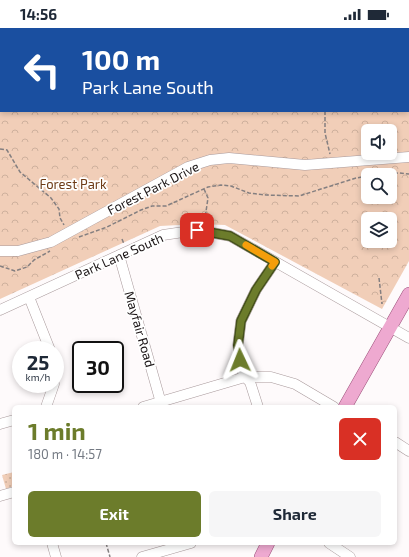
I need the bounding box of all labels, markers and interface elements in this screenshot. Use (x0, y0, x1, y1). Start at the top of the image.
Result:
text: 14:56 (20, 5, 57, 23)
text: 100 m (82, 42, 160, 76)
icon: left (16, 44, 68, 96)
text: Park Lane South (82, 76, 214, 98)
map controls (361, 124, 397, 248)
button: sound (361, 124, 397, 160)
street label: Forest Park Drive (104, 158, 202, 218)
button: search (361, 168, 397, 204)
park label: Forest Park (39, 176, 107, 192)
button: layers (361, 212, 397, 248)
pin (180, 213, 214, 247)
icon: arrive (186, 219, 208, 241)
street label: Park Lane South (72, 229, 166, 283)
street label: Mayfair Road (121, 289, 159, 369)
position arrow (219, 339, 261, 381)
speed limit sign: 30 (72, 341, 124, 393)
text: 25 (27, 350, 49, 374)
text: km/h (26, 371, 50, 383)
text: 1 min (28, 416, 86, 445)
button: close (339, 418, 381, 460)
text: 180 m · 14:57 (28, 446, 102, 462)
button: Exit (28, 491, 201, 537)
button: Share (209, 491, 381, 537)

